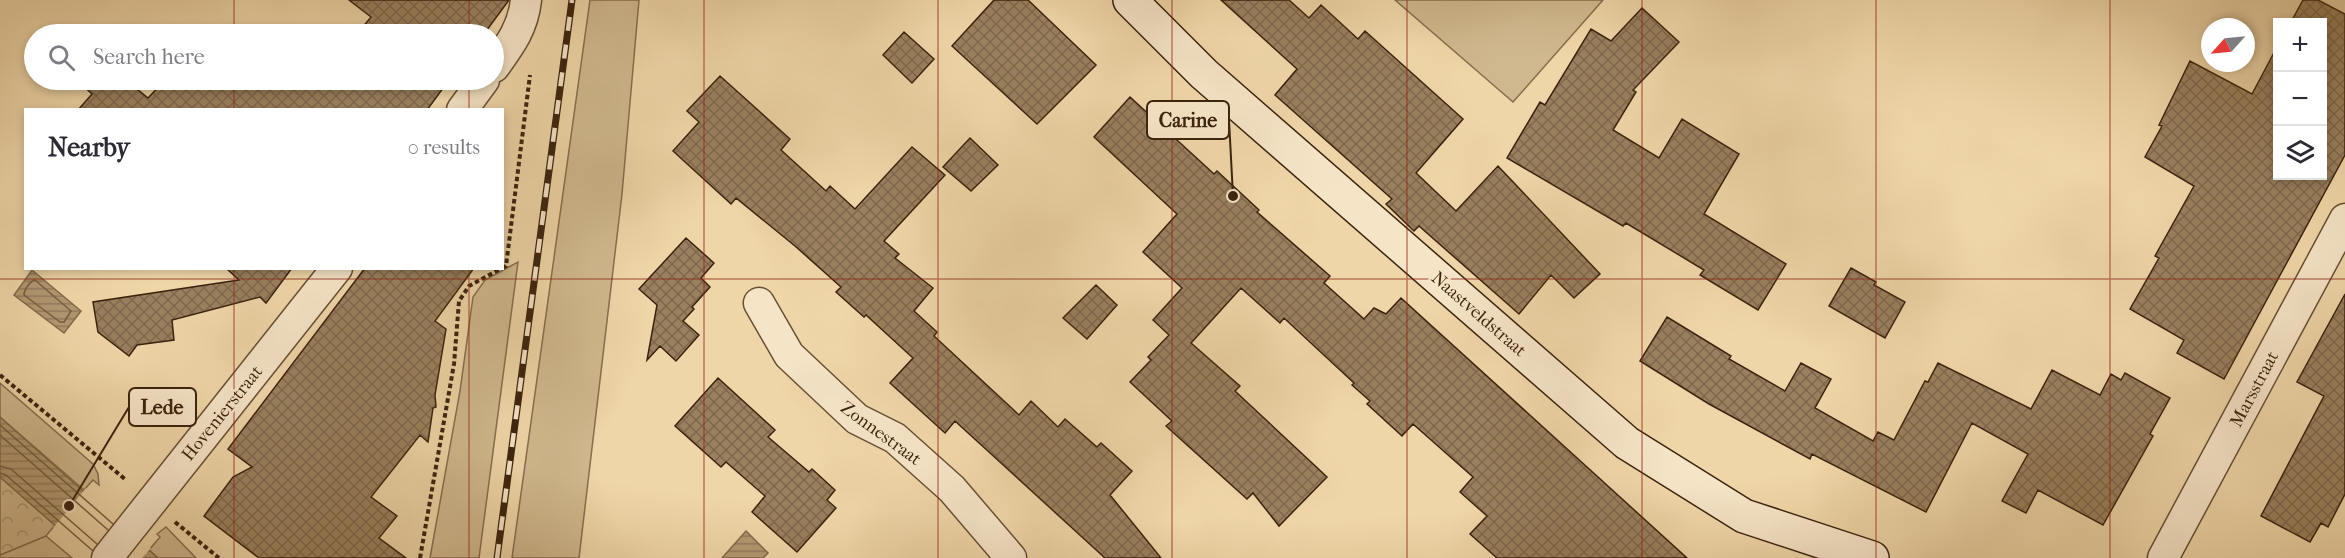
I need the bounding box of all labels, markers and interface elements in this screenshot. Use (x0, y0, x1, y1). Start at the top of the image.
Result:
north arrow (2201, 18, 2255, 72)
map controls (2273, 18, 2327, 180)
button: + (2273, 18, 2327, 72)
search box (24, 24, 504, 90)
icon: search (45, 41, 78, 74)
text: Search here (93, 44, 205, 70)
button: − (2273, 72, 2327, 126)
callout: Carine (1147, 101, 1229, 139)
text: Carine (1159, 109, 1217, 132)
button: layers (2273, 126, 2327, 180)
text: Nearby (48, 132, 130, 163)
text: 0 results (408, 136, 480, 159)
street label: Naastveldstraat (1427, 267, 1531, 362)
street label: Marsstraat (2226, 347, 2283, 431)
street label: Hovenierstraat (178, 361, 268, 465)
callout: Lede (129, 388, 196, 426)
text: Lede (141, 396, 184, 419)
street label: Zonnestraat (836, 397, 926, 470)

